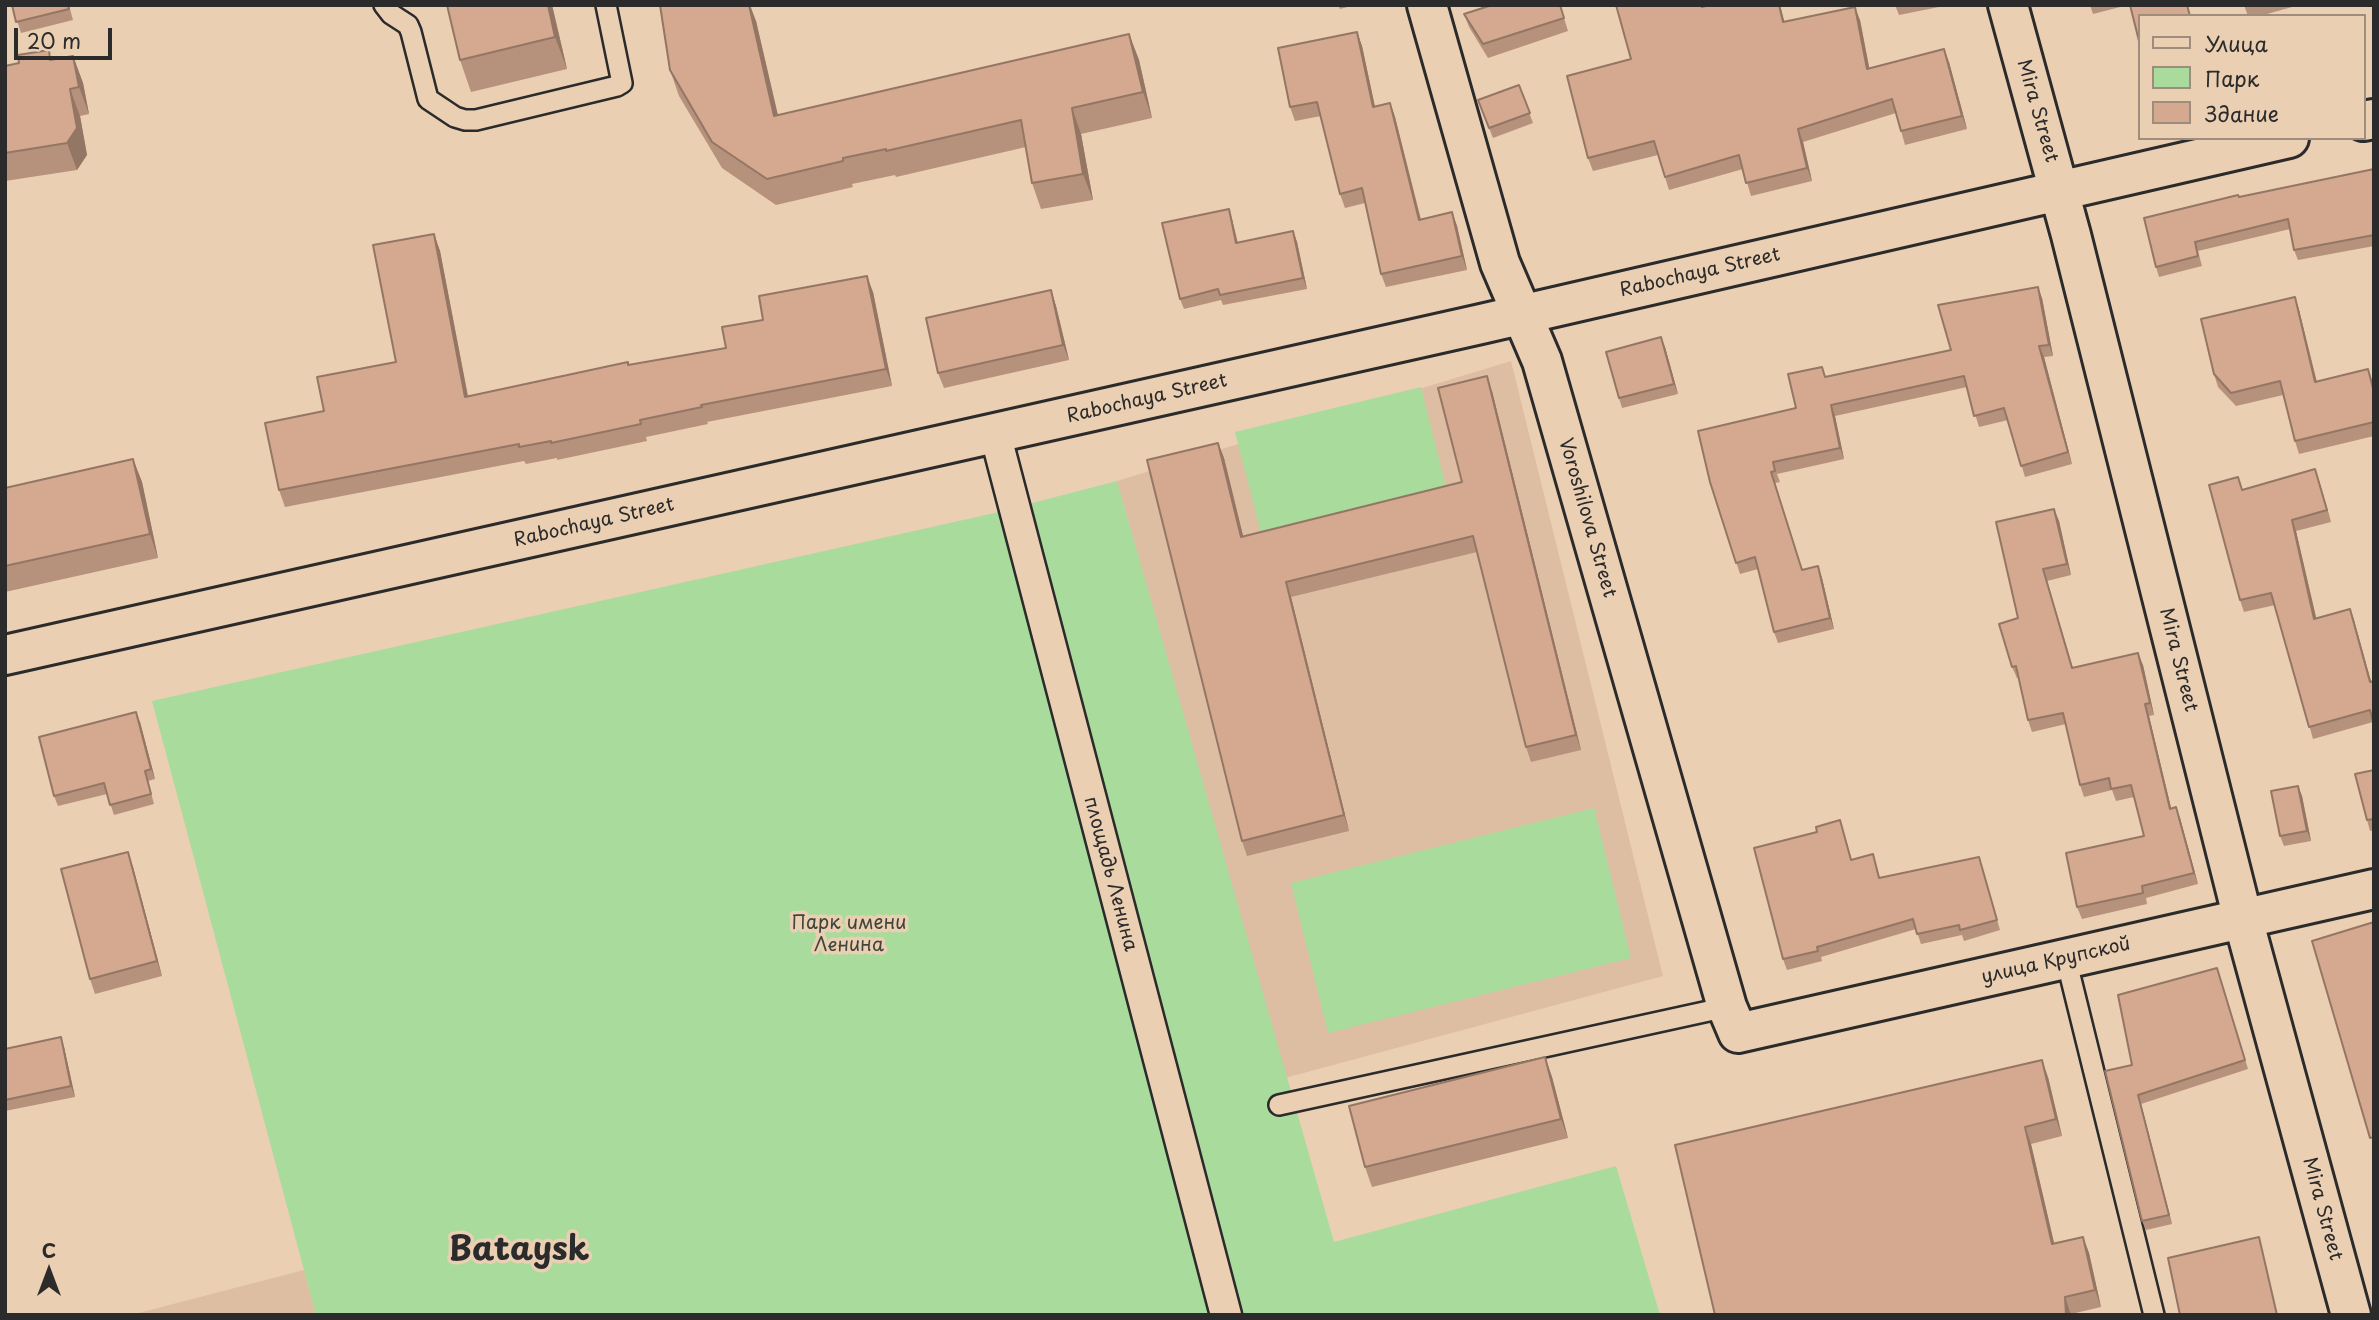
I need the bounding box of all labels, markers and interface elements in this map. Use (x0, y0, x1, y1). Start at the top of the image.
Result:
scale bar (18, 14, 116, 58)
legend (2138, 14, 2365, 140)
text: 20 m (27, 24, 81, 56)
text: Улица (2205, 27, 2268, 59)
street label: Mira Street (2011, 57, 2063, 165)
text: Парк (2205, 62, 2259, 94)
text: Здание (2205, 97, 2279, 129)
street label: Rabochaya Street (1618, 243, 1782, 303)
street label: Rabochaya Street (1065, 369, 1229, 429)
street label: Voroshilova Street (1553, 436, 1621, 600)
street label: Rabochaya Street (512, 493, 676, 553)
street label: Mira Street (2154, 606, 2202, 714)
street label: площадь Ленина (1078, 794, 1142, 954)
park label: Парк имени Ленина (791, 913, 907, 957)
street label: улица Крупской (1979, 933, 2133, 989)
street label: Mira Street (2297, 1155, 2347, 1263)
district label: Bataysk (448, 1231, 590, 1271)
north arrow (14, 1236, 84, 1306)
text: С (42, 1236, 56, 1264)

